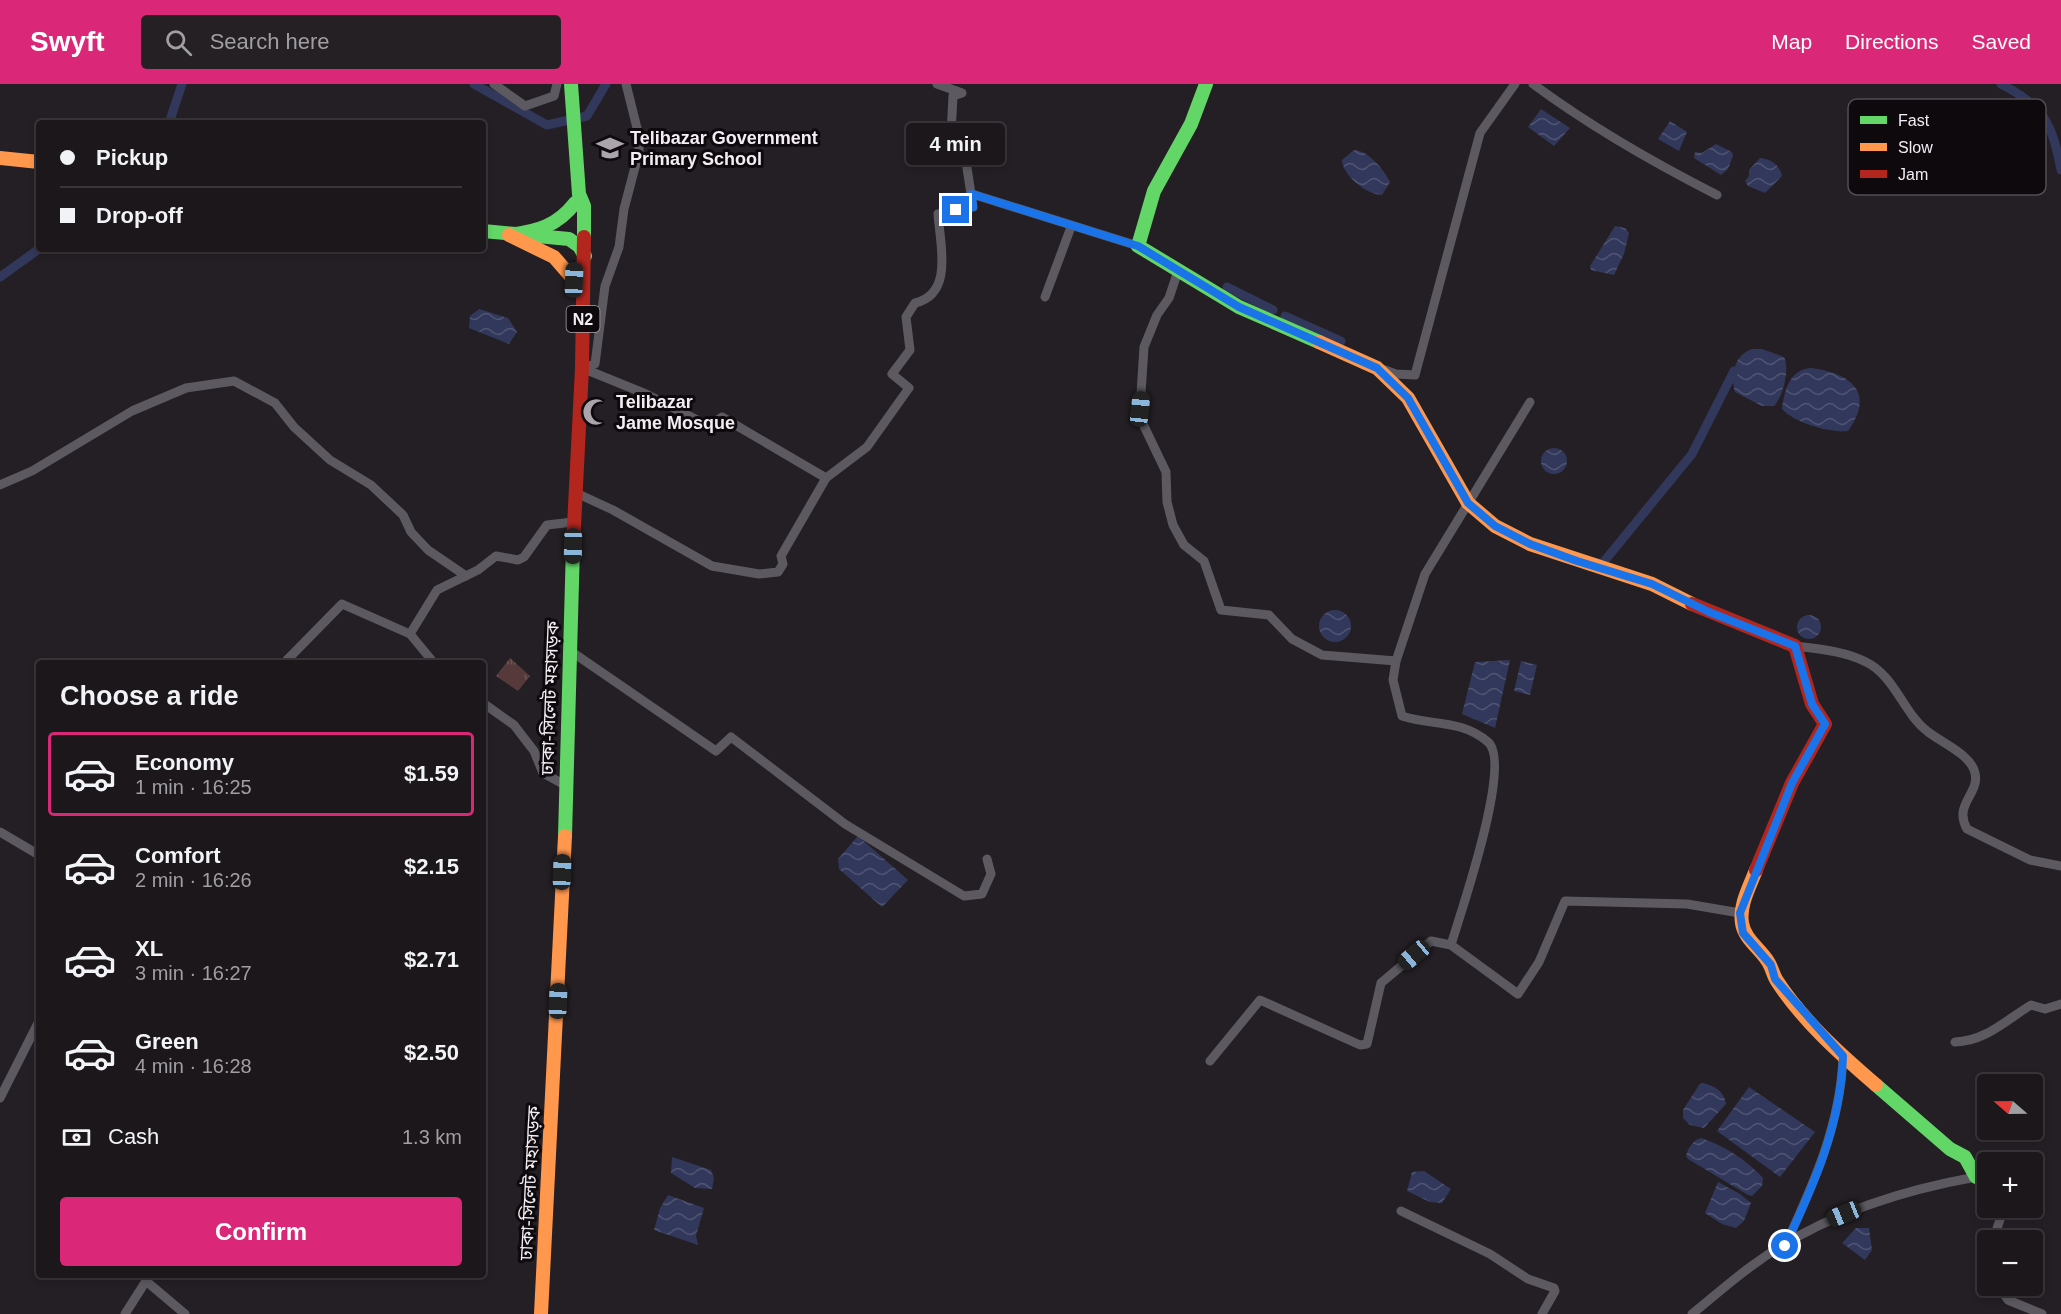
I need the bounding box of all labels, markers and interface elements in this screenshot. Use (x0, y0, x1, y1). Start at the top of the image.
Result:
search box (141, 15, 561, 69)
text: Swyft (30, 26, 105, 57)
icon: search (162, 26, 195, 59)
text: Search here (210, 29, 330, 54)
text: Map (1771, 30, 1812, 53)
text: Directions (1845, 30, 1938, 53)
text: Saved (1971, 30, 2031, 53)
legend (1848, 99, 2046, 195)
text: Fast (1898, 112, 1930, 129)
callout: 4 min (906, 123, 1006, 165)
place label: Telibazar Government Primary School (630, 128, 818, 169)
school or university icon: Telibazar Government Primary School (595, 133, 625, 163)
text: 4 min (929, 133, 982, 155)
text: Slow (1898, 139, 1933, 156)
text: Pickup (96, 145, 168, 170)
text: Jam (1898, 166, 1928, 183)
route end (942, 196, 969, 223)
text: Drop-off (96, 203, 183, 228)
car (564, 262, 584, 298)
road number: N2 (566, 306, 600, 332)
car (1129, 390, 1151, 428)
place label: Telibazar Jame Mosque (616, 392, 735, 433)
mosque icon: Telibazar Jame Mosque (581, 397, 611, 427)
car (564, 528, 582, 564)
street label: ঢাকা-সিলেট মহাসড়ক (537, 620, 563, 777)
text: Choose a ride (60, 681, 239, 711)
icon: car (63, 747, 117, 801)
text: Economy (135, 750, 234, 775)
text: $1.59 (404, 761, 459, 786)
text: 1 min · 16:25 (135, 776, 252, 798)
icon: car (63, 840, 117, 894)
text: Comfort (135, 843, 221, 868)
text: $2.15 (404, 854, 459, 879)
car (552, 854, 572, 890)
text: 2 min · 16:26 (135, 869, 252, 891)
icon: car (63, 933, 117, 987)
text: XL (135, 936, 163, 961)
car (1394, 937, 1434, 973)
text: $2.71 (404, 947, 459, 972)
text: 3 min · 16:27 (135, 962, 252, 984)
car (548, 983, 568, 1019)
icon: car (63, 1026, 117, 1080)
text: Green (135, 1029, 199, 1054)
text: $2.50 (404, 1040, 459, 1065)
text: 4 min · 16:28 (135, 1055, 252, 1077)
north arrow (1977, 1074, 2043, 1140)
map controls (1977, 1074, 2043, 1296)
street label: ঢাকা-সিলেট মহাসড়ক (516, 1105, 544, 1262)
icon: cash (60, 1121, 93, 1154)
text: Cash (108, 1124, 159, 1149)
text: 1.3 km (402, 1126, 462, 1148)
button: + (1977, 1152, 2043, 1218)
button: Confirm (60, 1197, 462, 1266)
car (1824, 1199, 1864, 1229)
button: − (1977, 1230, 2043, 1296)
route start (1771, 1232, 1798, 1259)

